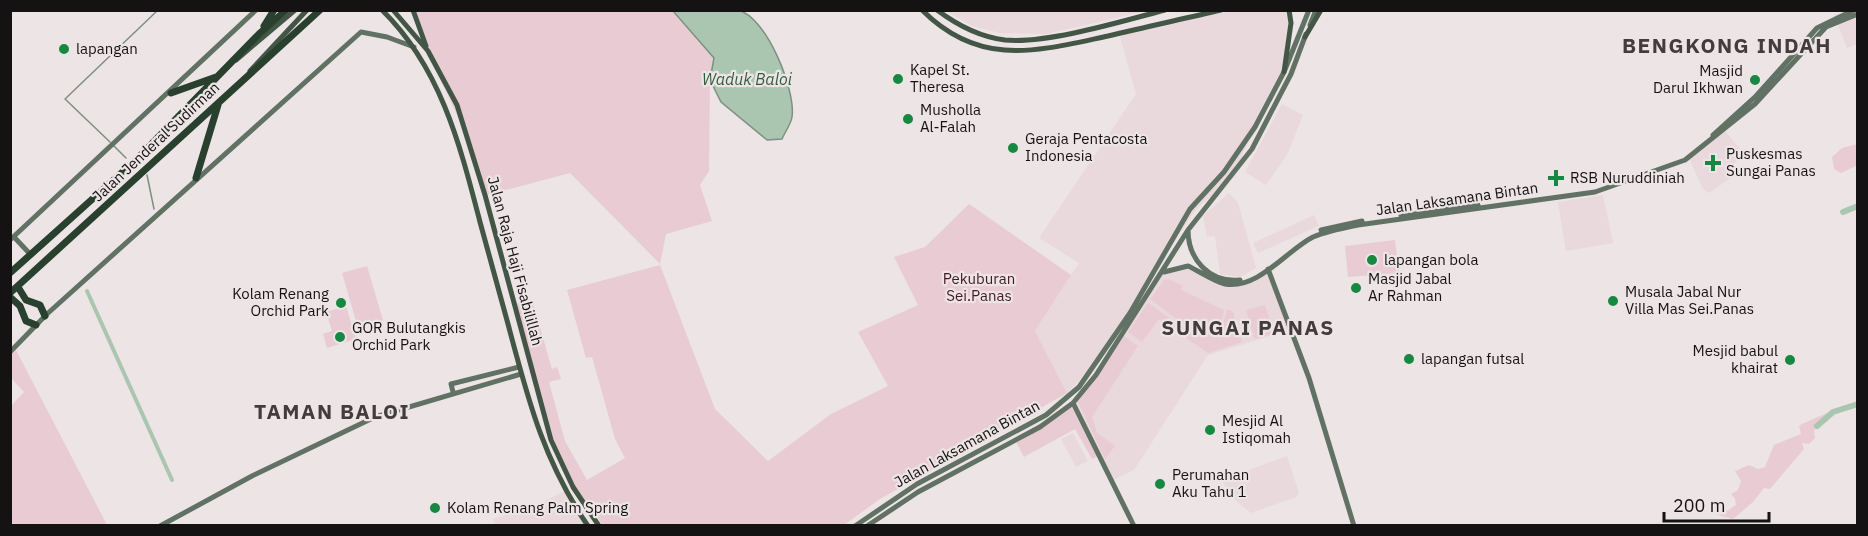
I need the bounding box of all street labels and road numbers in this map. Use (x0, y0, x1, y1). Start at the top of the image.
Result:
street label: Jalan Jenderal Sudirman (88, 78, 223, 206)
street label: Jalan Raja Haji Fisabilillah (484, 174, 547, 348)
street label: Jalan Laksamana Bintan (1375, 178, 1539, 219)
street label: Jalan Laksamana Bintan (891, 396, 1043, 491)

